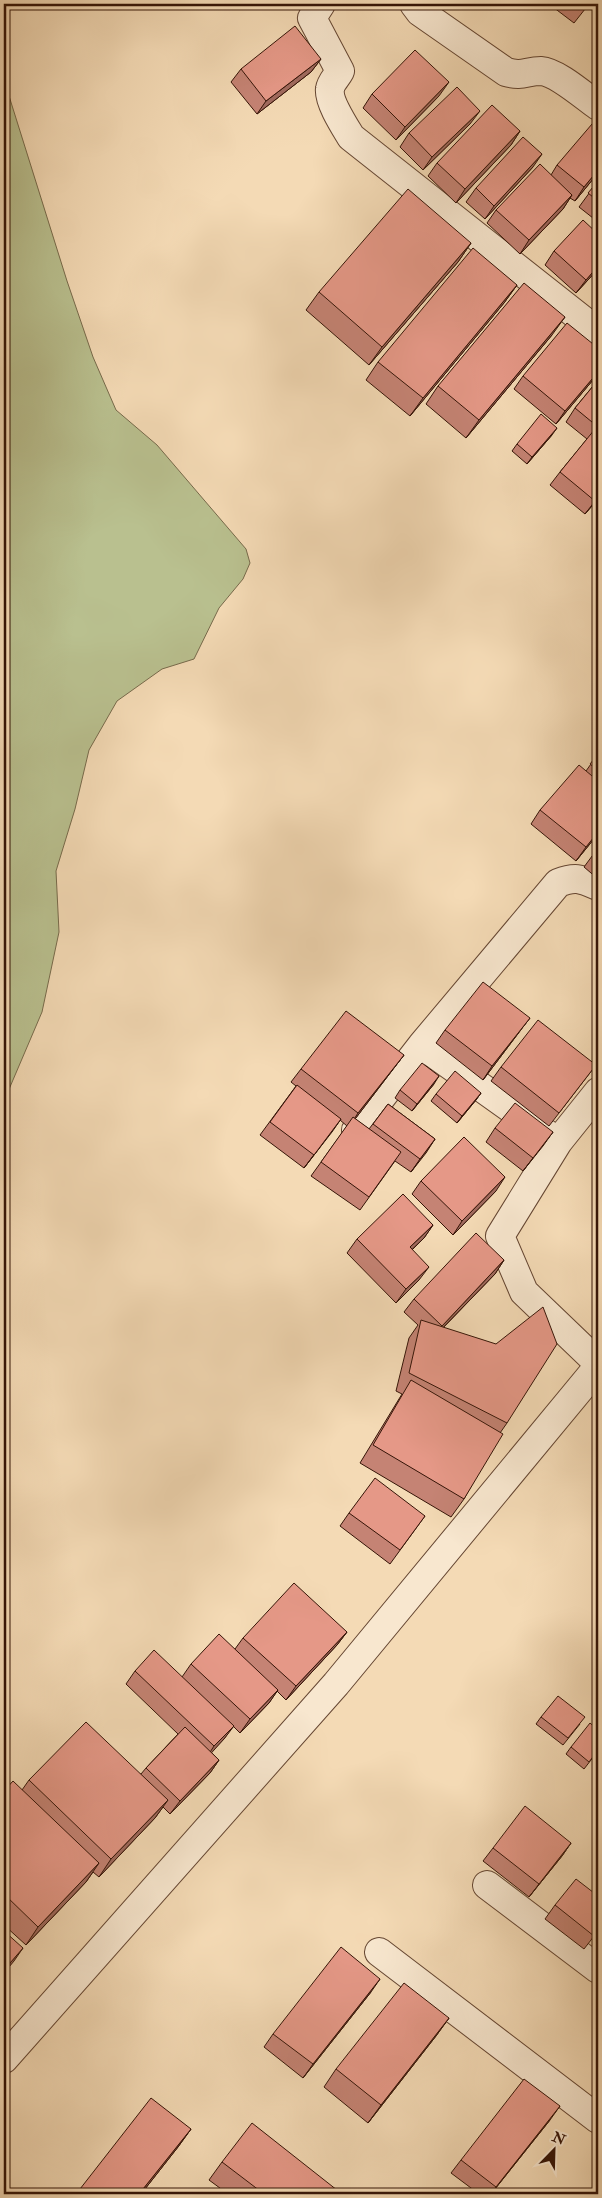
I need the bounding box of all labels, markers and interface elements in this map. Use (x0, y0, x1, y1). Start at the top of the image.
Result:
north arrow (530, 2126, 580, 2176)
text: N (549, 2128, 568, 2149)

